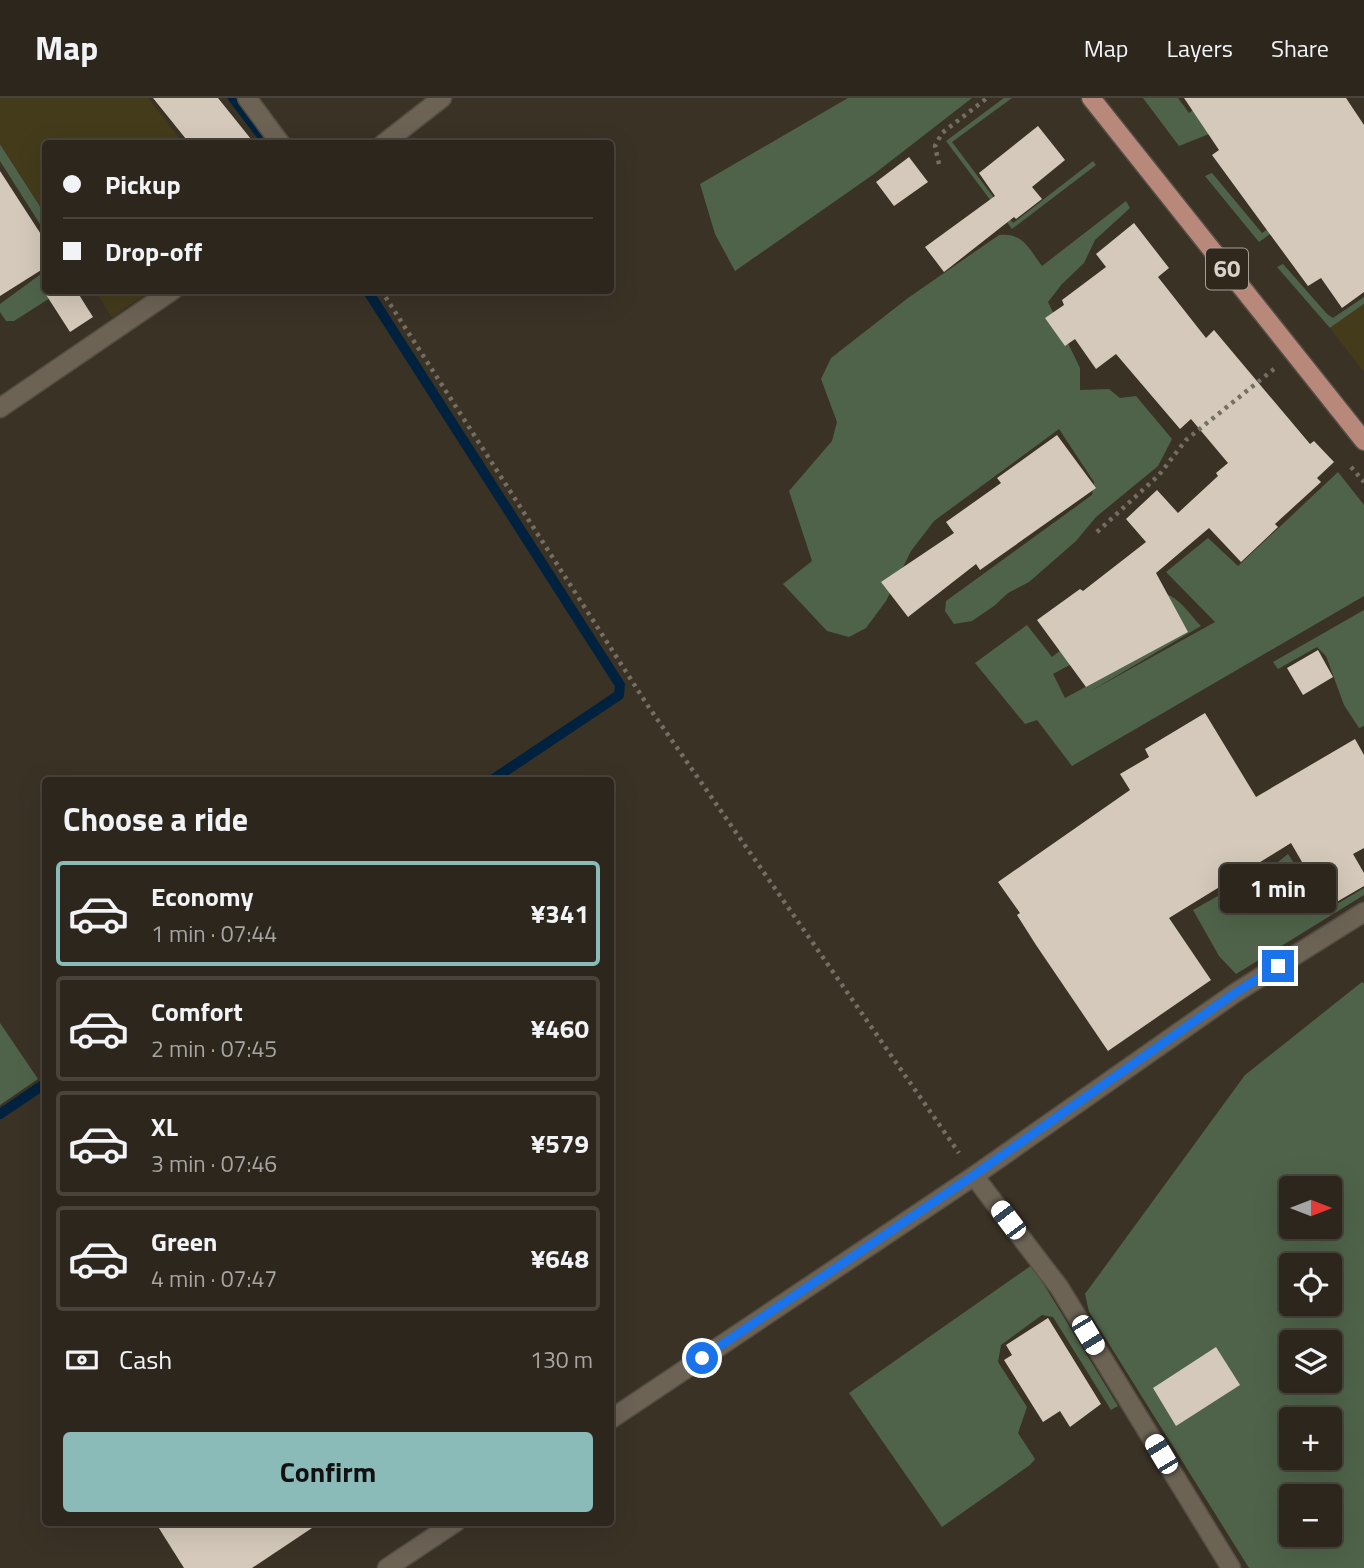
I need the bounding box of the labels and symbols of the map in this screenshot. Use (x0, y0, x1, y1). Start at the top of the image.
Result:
road number: 60 (1206, 248, 1248, 289)
callout: 1 min (1220, 864, 1336, 914)
route end (1262, 950, 1294, 982)
north arrow (1279, 1176, 1342, 1239)
car (987, 1197, 1030, 1243)
car (1069, 1312, 1108, 1358)
route start (686, 1342, 718, 1374)
car (1142, 1431, 1181, 1477)

